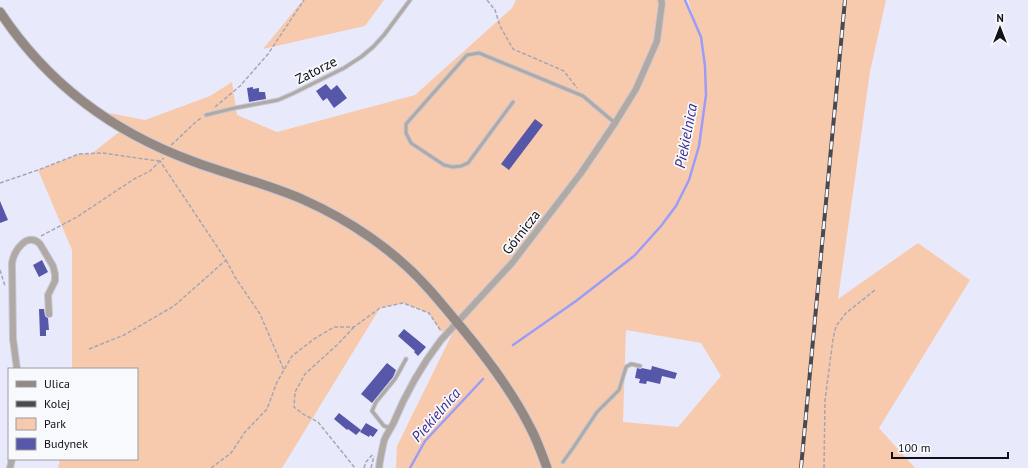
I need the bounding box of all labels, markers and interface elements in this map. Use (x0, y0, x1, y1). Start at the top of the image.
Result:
north arrow (980, 8, 1020, 48)
text: N (996, 11, 1004, 25)
street label: Zatorze (292, 52, 340, 88)
water label: Piekielnica (670, 101, 701, 170)
street label: Górnicza (498, 206, 544, 258)
legend (8, 368, 138, 460)
text: Ulica (44, 376, 70, 391)
water label: Piekielnica (407, 383, 465, 446)
text: Kolej (44, 396, 70, 411)
text: Park (44, 416, 66, 431)
scale bar (892, 434, 1008, 460)
text: Budynek (44, 436, 88, 451)
text: 100 m (898, 440, 931, 455)

